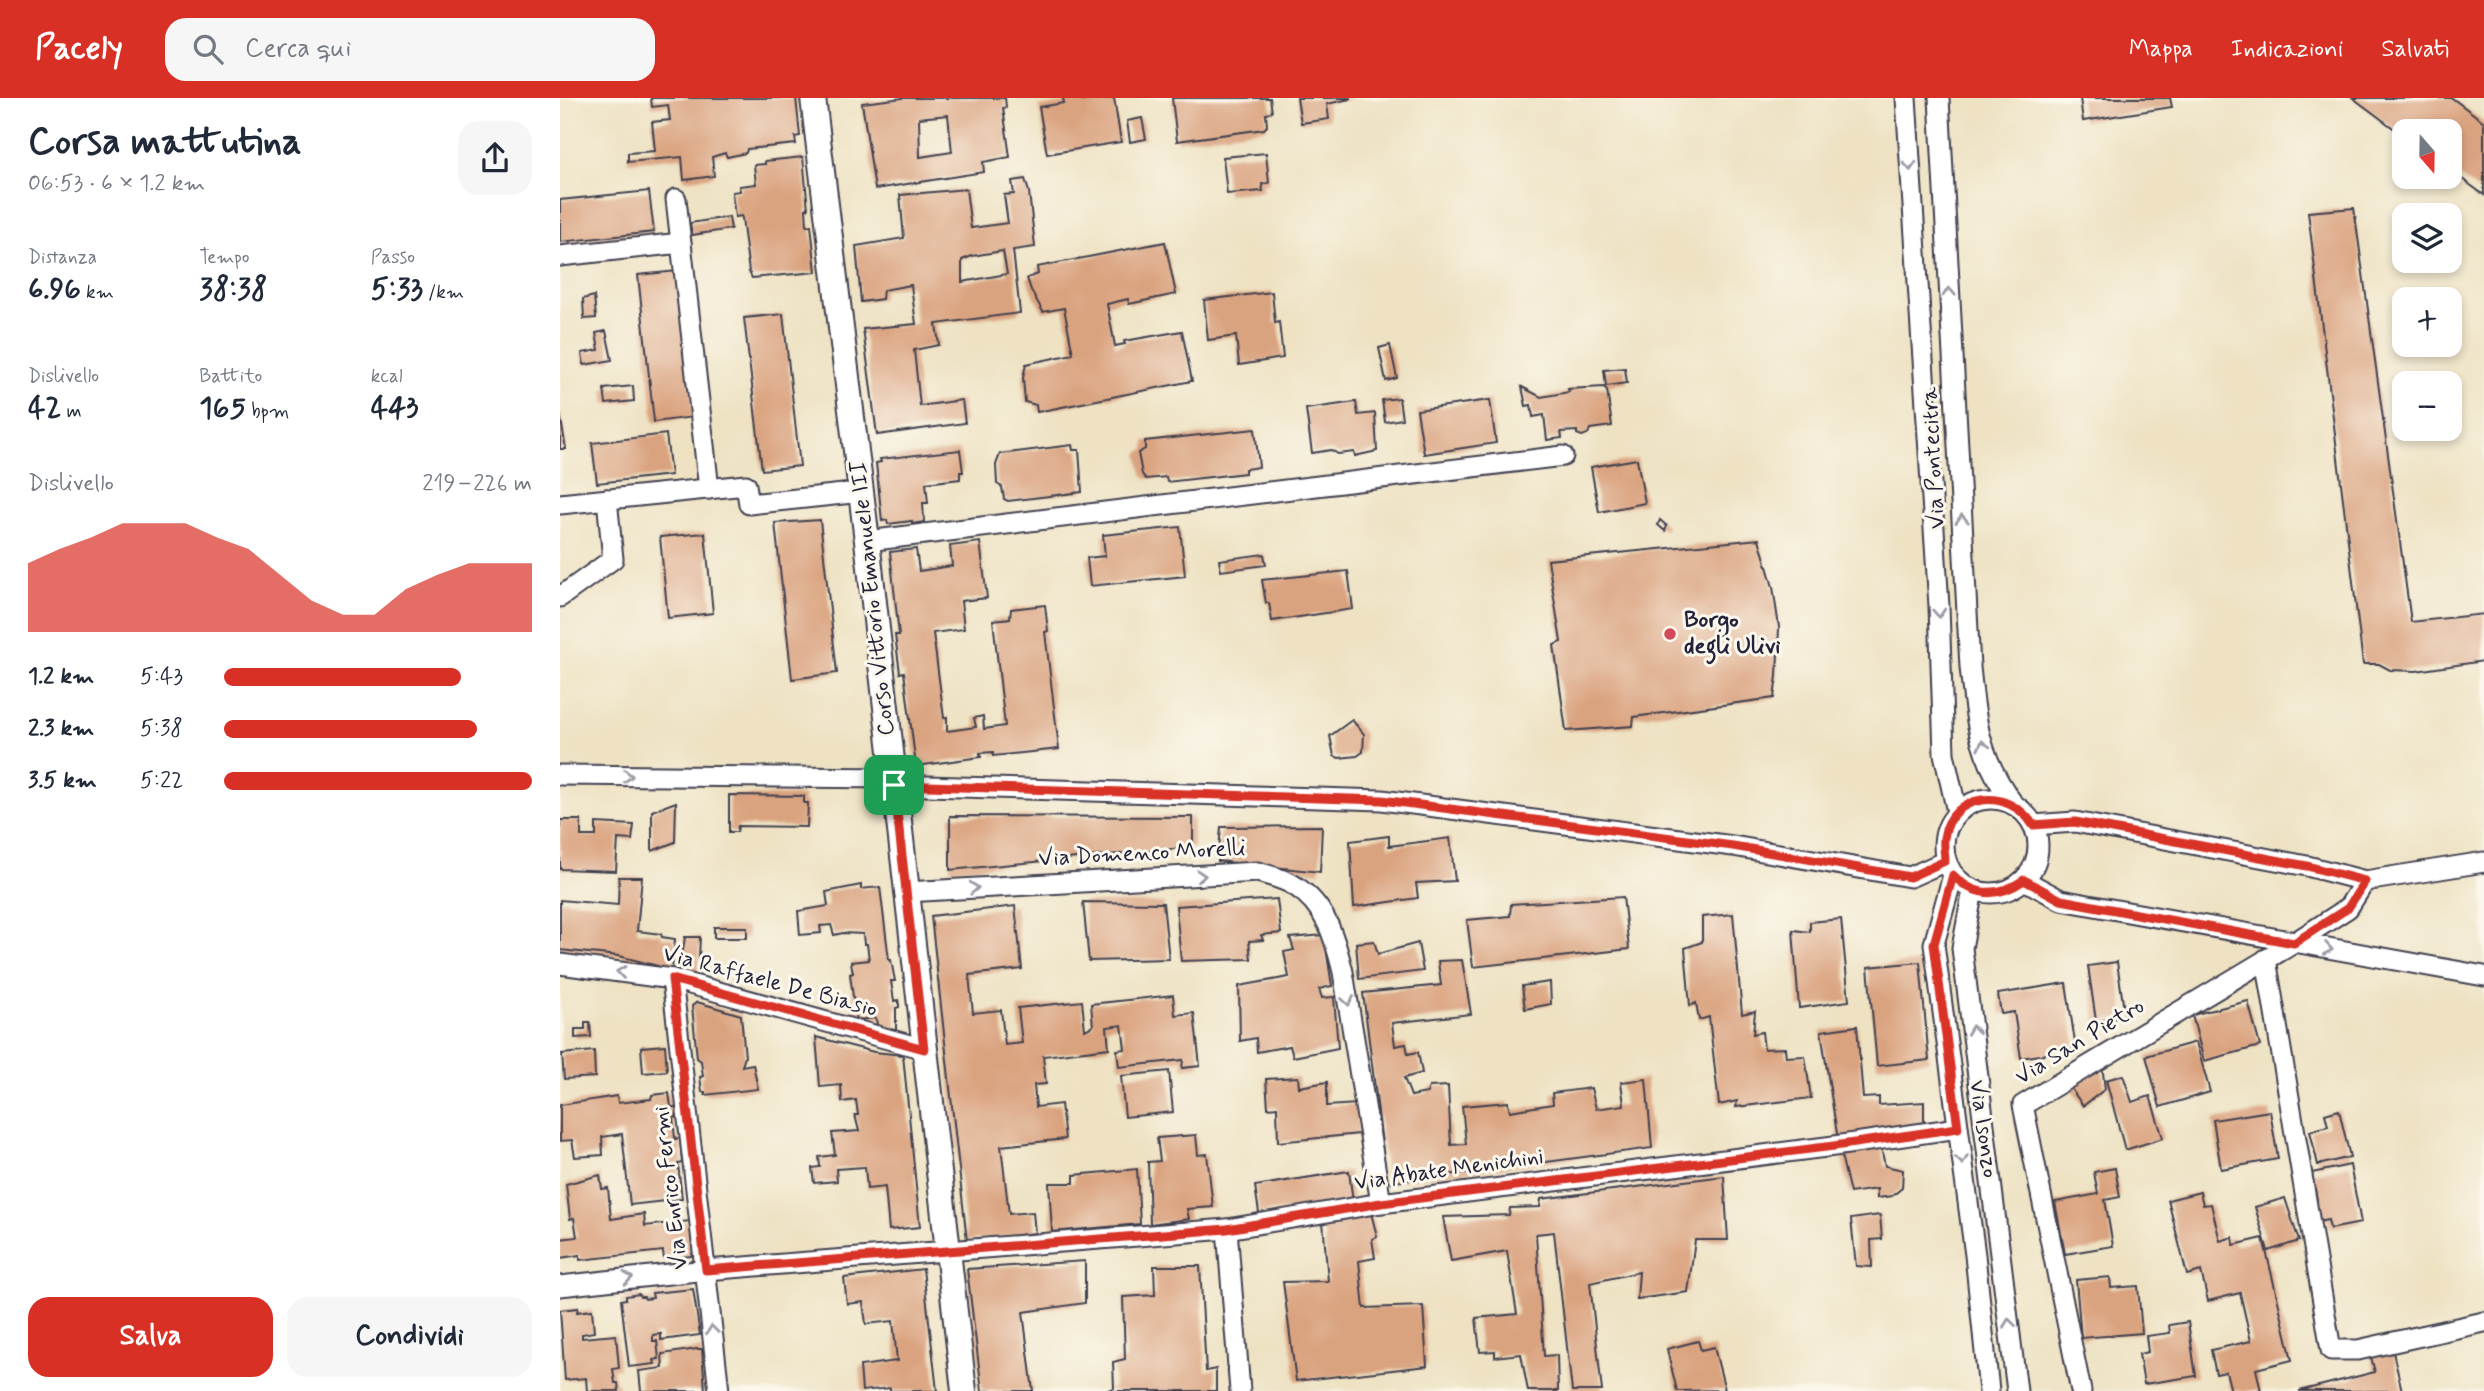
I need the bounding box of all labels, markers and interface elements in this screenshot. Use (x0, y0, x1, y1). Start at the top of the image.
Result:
search box (165, 18, 655, 81)
text: Pacely (35, 27, 123, 71)
icon: search (189, 30, 227, 68)
text: Cerca qui (245, 32, 351, 66)
text: Mappa (2129, 34, 2193, 65)
text: Indicazioni (2231, 34, 2343, 65)
text: Salvati (2381, 34, 2449, 65)
text: Corsa mattutina (28, 118, 302, 167)
north arrow (2392, 119, 2462, 189)
map controls (2392, 119, 2462, 441)
button: share (458, 121, 532, 195)
one-way arrow (1903, 161, 1918, 172)
text: 06:53 · 6 × 1.2 km (28, 169, 205, 199)
button: layers (2392, 203, 2462, 273)
text: Distanza (28, 245, 97, 270)
text: Tempo (199, 245, 250, 270)
text: Passo (371, 245, 415, 270)
text: 6.96 (28, 270, 81, 309)
text: 38:38 (199, 270, 267, 309)
text: 5:33 (371, 270, 423, 309)
text: km (81, 280, 114, 305)
text: /km (423, 280, 464, 305)
one-way arrow (1942, 286, 1957, 297)
button: + (2392, 287, 2462, 357)
text: Dislivello (28, 364, 99, 389)
text: Battito (199, 364, 262, 389)
text: kcal (371, 364, 403, 389)
button: − (2392, 371, 2462, 441)
street label: Via Pontecitra (1915, 386, 1953, 530)
text: 42 (28, 389, 61, 428)
text: 165 (199, 389, 246, 428)
text: 443 (371, 389, 419, 428)
text: m (61, 399, 82, 424)
text: bpm (246, 399, 289, 424)
street label: Corso Vittorio Emanuele III (844, 459, 902, 737)
text: Dislivello (28, 469, 114, 499)
text: 219–226 m (422, 469, 532, 499)
one-way arrow (1954, 514, 1969, 525)
place label: Borgo degli Ulivi (1684, 606, 1781, 665)
one-way arrow (1932, 608, 1947, 619)
marker: Borgo degli Ulivi (1662, 626, 1678, 642)
text: 1.2 km (28, 662, 94, 692)
text: 5:43 (140, 662, 183, 692)
text: 2.3 km (28, 714, 94, 744)
text: 5:38 (140, 714, 183, 744)
one-way arrow (1977, 740, 1991, 752)
pin (864, 755, 924, 815)
text: 3.5 km (28, 766, 97, 796)
text: 5:22 (140, 766, 183, 796)
icon: arrive (875, 766, 913, 804)
one-way arrow (623, 768, 634, 783)
street label: Via Domenco Morelli (1038, 834, 1246, 874)
one-way arrow (1196, 868, 1207, 883)
one-way arrow (969, 881, 980, 896)
street label: Via Raffaele De Biasio (659, 939, 881, 1025)
one-way arrow (2321, 940, 2333, 955)
one-way arrow (615, 964, 626, 979)
street label: Via San Pietro (2010, 992, 2150, 1092)
one-way arrow (1340, 995, 1355, 1007)
one-way arrow (1965, 1025, 1980, 1036)
street label: Via Isonzo (1961, 1078, 2005, 1180)
street label: Via Enrico Fermi (646, 1105, 696, 1271)
street label: Via Abate Menichini (1352, 1142, 1546, 1198)
one-way arrow (1954, 1154, 1969, 1165)
one-way arrow (622, 1271, 634, 1286)
button: Salva (28, 1297, 273, 1377)
button: Condividi (287, 1297, 532, 1377)
one-way arrow (2002, 1317, 2017, 1329)
one-way arrow (705, 1325, 720, 1336)

